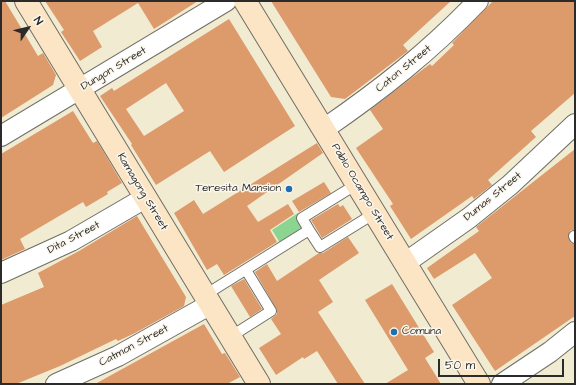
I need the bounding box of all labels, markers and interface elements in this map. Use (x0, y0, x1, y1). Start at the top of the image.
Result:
north arrow (8, 8, 48, 48)
text: N (30, 14, 46, 28)
street label: Caton Street (373, 43, 435, 95)
street label: Dungon Street (79, 44, 149, 94)
street label: Pablo Ocampo Street (328, 141, 396, 243)
street label: Kamagong Street (114, 151, 170, 233)
street label: Dumas Street (461, 170, 525, 224)
place label: Teresita Mansion (195, 182, 281, 196)
marker: Teresita Mansion (284, 184, 294, 194)
street label: Dita Street (46, 219, 102, 257)
street label: Catmon Street (97, 322, 171, 370)
place label: Comuna (402, 325, 441, 339)
marker: Comuna (389, 327, 399, 337)
scale bar (440, 351, 566, 377)
text: 50 m (445, 357, 475, 374)

